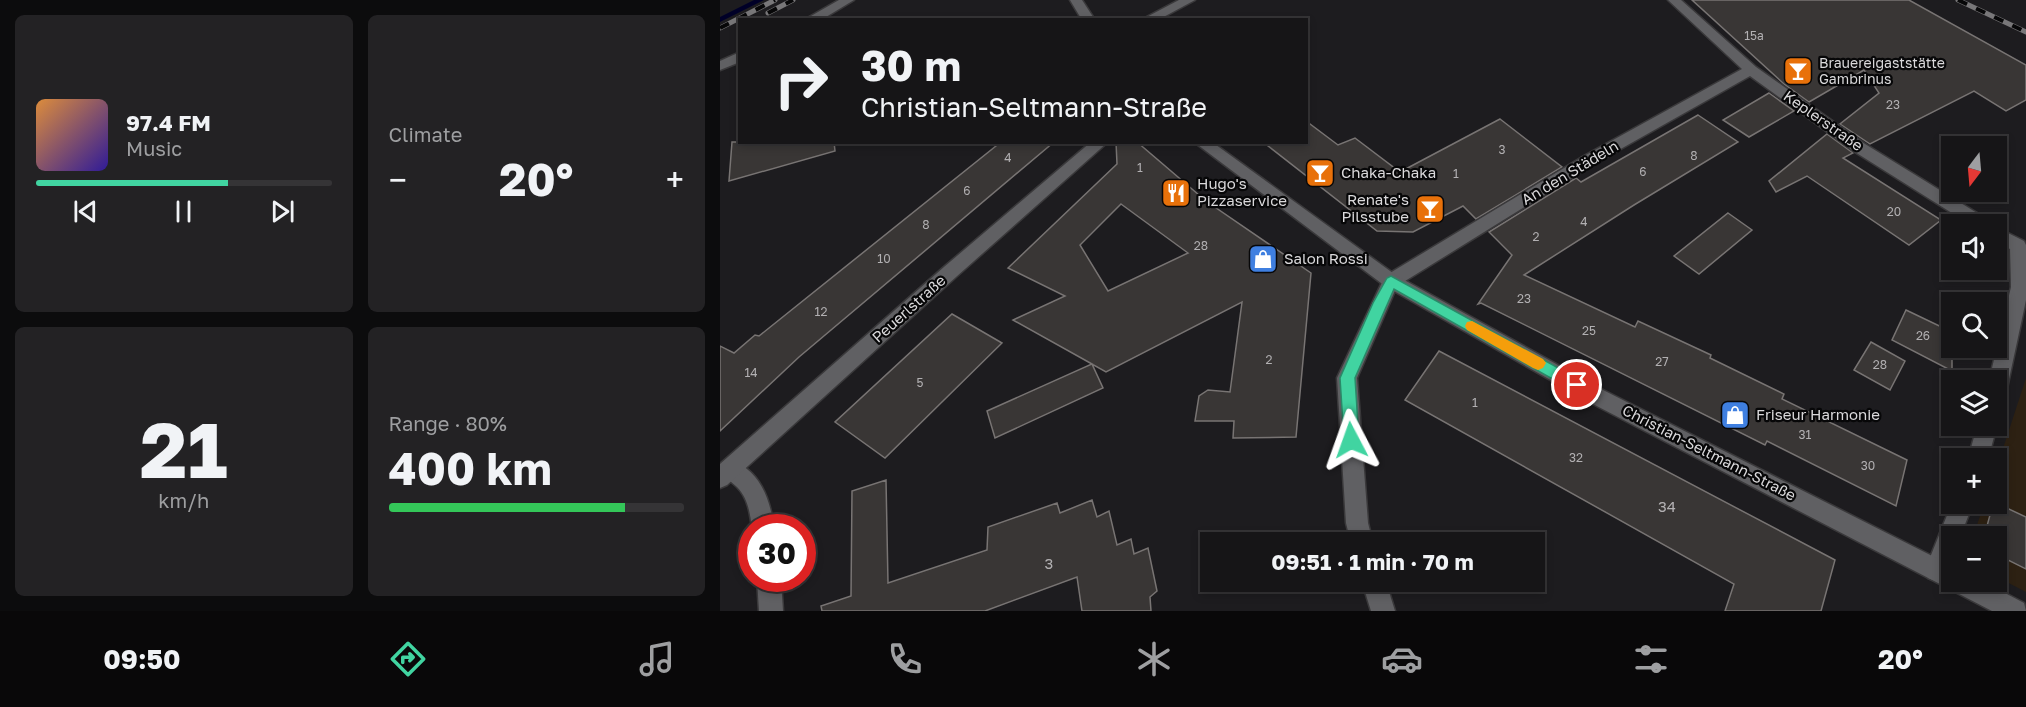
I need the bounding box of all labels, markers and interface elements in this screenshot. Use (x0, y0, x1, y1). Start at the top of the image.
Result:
house number: 15a (1744, 28, 1764, 43)
text: 30 m (861, 40, 961, 90)
icon: right (762, 42, 840, 120)
place label: Brauereigaststätte Gambrinus (1819, 54, 1945, 87)
bar icon: Brauereigaststätte Gambrinus (1782, 55, 1814, 87)
street label: Keplerstraße (1780, 86, 1867, 154)
text: Christian-Seltmann-Straße (861, 91, 1207, 123)
house number: 23 (1886, 97, 1900, 112)
text: 97.4 FM (126, 109, 211, 136)
text: Climate (389, 122, 462, 146)
text: Music (126, 136, 182, 160)
street label: An den Städeln (1518, 136, 1621, 208)
north arrow (1941, 136, 2007, 202)
map controls (1941, 136, 2007, 592)
house number: 3 (1498, 142, 1506, 157)
house number: 8 (1690, 148, 1698, 163)
house number: 4 (1004, 150, 1012, 165)
text: 20° (499, 152, 573, 206)
bar icon: Chaka-Chaka (1304, 157, 1336, 189)
text: − (389, 160, 407, 199)
text: + (666, 160, 684, 199)
house number: 1 (1137, 160, 1143, 175)
place label: Chaka-Chaka (1341, 163, 1436, 181)
house number: 6 (1639, 164, 1647, 179)
house number: 1 (1453, 166, 1459, 181)
place label: Hugo's Pizzaservice (1197, 174, 1287, 209)
restaurant icon: Hugo's Pizzaservice (1160, 177, 1192, 209)
house number: 6 (963, 183, 971, 198)
place label: Renate's Pilsstube (1341, 190, 1409, 225)
bar icon: Renate's Pilsstube (1414, 193, 1446, 225)
icon: previous (69, 195, 102, 228)
icon: pause (167, 195, 200, 228)
icon: next (266, 195, 299, 228)
house number: 20 (1887, 204, 1901, 219)
house number: 4 (1580, 214, 1588, 229)
button: sound (1941, 214, 2007, 280)
house number: 8 (922, 217, 930, 232)
house number: 2 (1533, 229, 1540, 244)
house number: 28 (1194, 238, 1208, 253)
shop icon: Salon Rossi (1247, 243, 1279, 275)
place label: Salon Rossi (1284, 249, 1368, 267)
house number: 10 (877, 251, 891, 266)
street label: Peuerlstraße (868, 270, 949, 346)
house number: 23 (1517, 291, 1531, 306)
button: search (1941, 292, 2007, 358)
house number: 12 (815, 304, 827, 319)
house number: 25 (1582, 323, 1596, 338)
house number: 26 (1916, 328, 1930, 343)
house number: 2 (1266, 352, 1273, 367)
house number: 27 (1655, 354, 1669, 369)
house number: 28 (1873, 357, 1887, 372)
pin (1551, 359, 1602, 410)
house number: 14 (744, 365, 758, 380)
icon: arrive (1560, 368, 1593, 401)
button: layers (1941, 370, 2007, 436)
house number: 5 (917, 375, 924, 390)
house number: 1 (1472, 395, 1478, 410)
shop icon: Friseur Harmonie (1719, 399, 1751, 431)
street label: Christian-Seltmann-Straße (1620, 400, 1799, 504)
text: 21 (140, 402, 228, 495)
place label: Friseur Harmonie (1756, 405, 1880, 423)
position arrow (1319, 408, 1383, 472)
text: Range · 80% (389, 411, 507, 435)
house number: 31 (1799, 427, 1812, 442)
text: 400 km (389, 441, 552, 495)
button: + (1941, 448, 2007, 514)
house number: 32 (1569, 450, 1583, 465)
house number: 30 (1861, 458, 1875, 473)
text: km/h (158, 488, 209, 512)
house number: 34 (1658, 497, 1676, 515)
speed limit sign: 30 (738, 514, 816, 592)
button: − (1941, 526, 2007, 592)
text: 09:51 · 1 min · 70 m (1271, 548, 1474, 575)
house number: 3 (1045, 554, 1053, 572)
icon: directions (387, 638, 429, 680)
icon: music (636, 638, 678, 680)
icon: phone (884, 638, 926, 680)
icon: climate (1133, 638, 1175, 680)
icon: car (1381, 638, 1423, 680)
icon: filters (1630, 638, 1672, 680)
text: 09:50 (103, 643, 181, 675)
text: 20° (1878, 643, 1923, 675)

